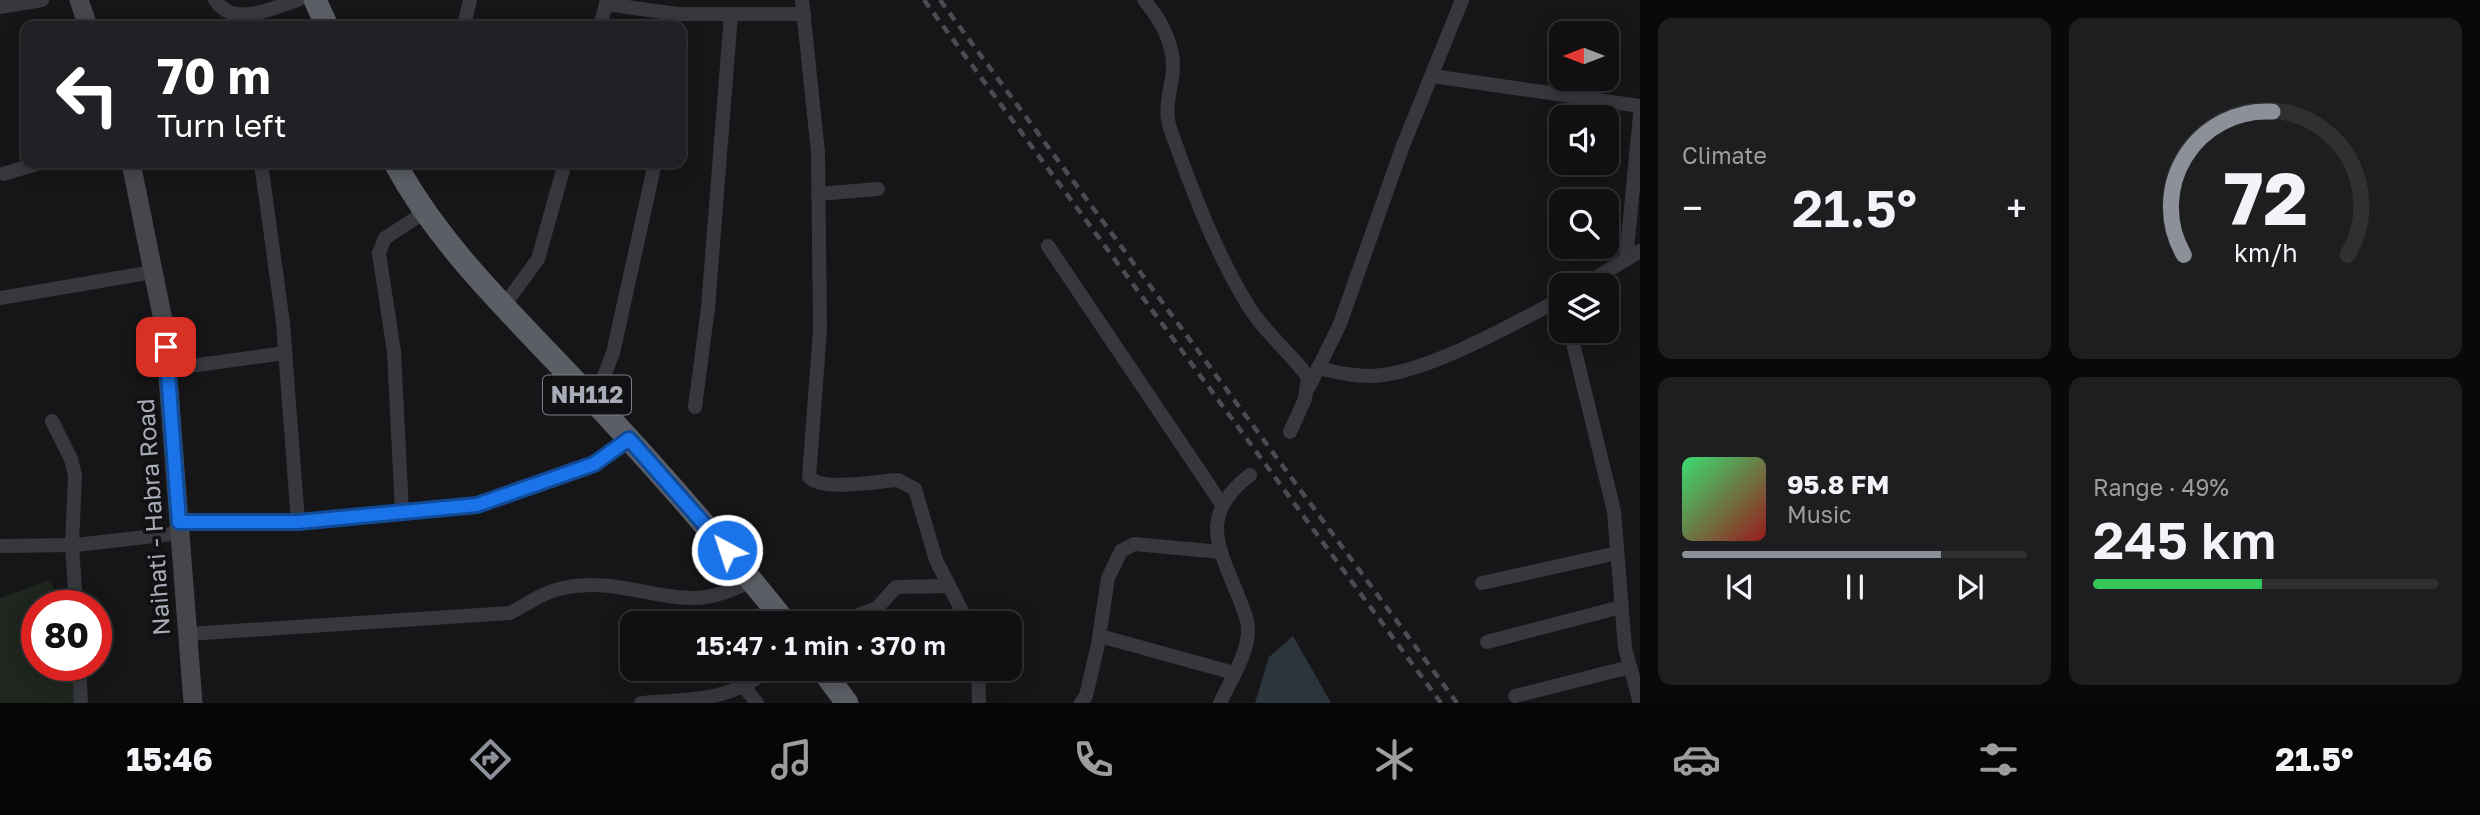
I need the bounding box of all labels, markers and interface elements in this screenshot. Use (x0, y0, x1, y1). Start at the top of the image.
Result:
north arrow (1549, 21, 1619, 91)
map controls (1549, 21, 1619, 343)
text: 70 m (157, 46, 271, 105)
icon: left (42, 49, 133, 140)
button: sound (1549, 105, 1619, 175)
text: Turn left (157, 106, 286, 144)
text: Climate (1682, 141, 1767, 169)
text: 72 (2223, 154, 2308, 241)
text: 21.5° (1792, 176, 1917, 238)
text: − (1682, 185, 1703, 230)
text: + (2006, 185, 2027, 230)
button: search (1549, 189, 1619, 259)
text: km/h (2234, 236, 2297, 267)
button: layers (1549, 273, 1619, 343)
pin (136, 317, 196, 377)
icon: arrive (147, 328, 185, 366)
road number: NH112 (543, 376, 631, 414)
street label: Naihati - Habra Road (130, 398, 175, 637)
text: 95.8 FM (1787, 469, 1889, 500)
text: Range · 49% (2093, 473, 2229, 501)
text: Music (1787, 500, 1852, 528)
text: 245 km (2093, 508, 2276, 570)
position arrow (690, 513, 764, 587)
icon: previous (1721, 568, 1759, 606)
icon: pause (1836, 568, 1874, 606)
icon: next (1951, 568, 1989, 606)
speed limit sign: 80 (21, 590, 112, 681)
text: 15:47 · 1 min · 370 m (696, 630, 946, 661)
icon: directions (466, 735, 515, 784)
icon: music (767, 735, 816, 784)
icon: phone (1069, 735, 1118, 784)
icon: climate (1370, 735, 1419, 784)
icon: car (1672, 735, 1721, 784)
icon: filters (1974, 735, 2023, 784)
text: 15:46 (126, 740, 213, 778)
text: 21.5° (2275, 740, 2354, 778)

